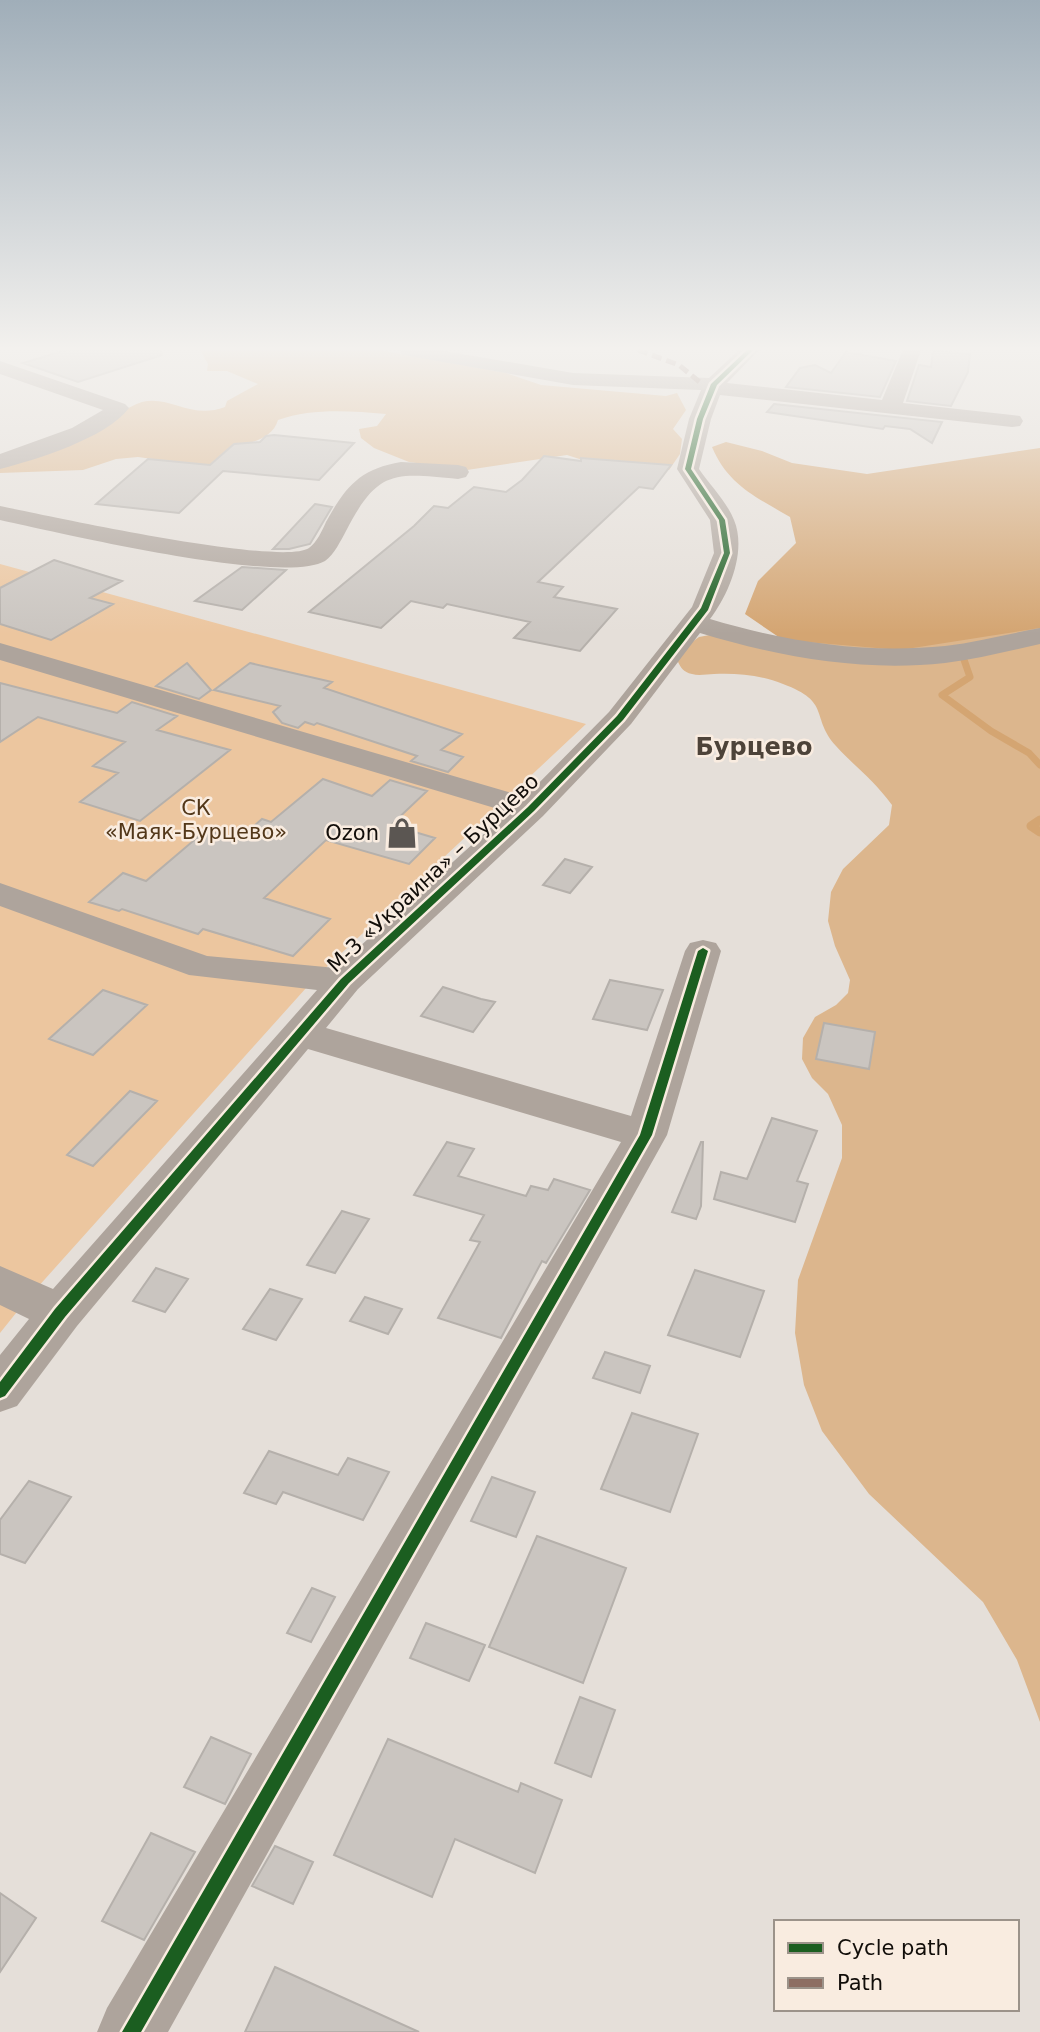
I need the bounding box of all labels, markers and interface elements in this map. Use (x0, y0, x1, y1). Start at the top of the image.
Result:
district label: Бурцево (696, 733, 812, 761)
street label: М-3 «Украина» – Бурцево (322, 769, 544, 977)
park label: СК «Маяк-Бурцево» (105, 796, 287, 844)
shop icon: Ozon (385, 816, 419, 850)
place label: Ozon (325, 821, 379, 845)
legend (774, 1920, 1019, 2011)
text: Cycle path (837, 1936, 949, 1960)
text: Path (837, 1971, 883, 1995)

